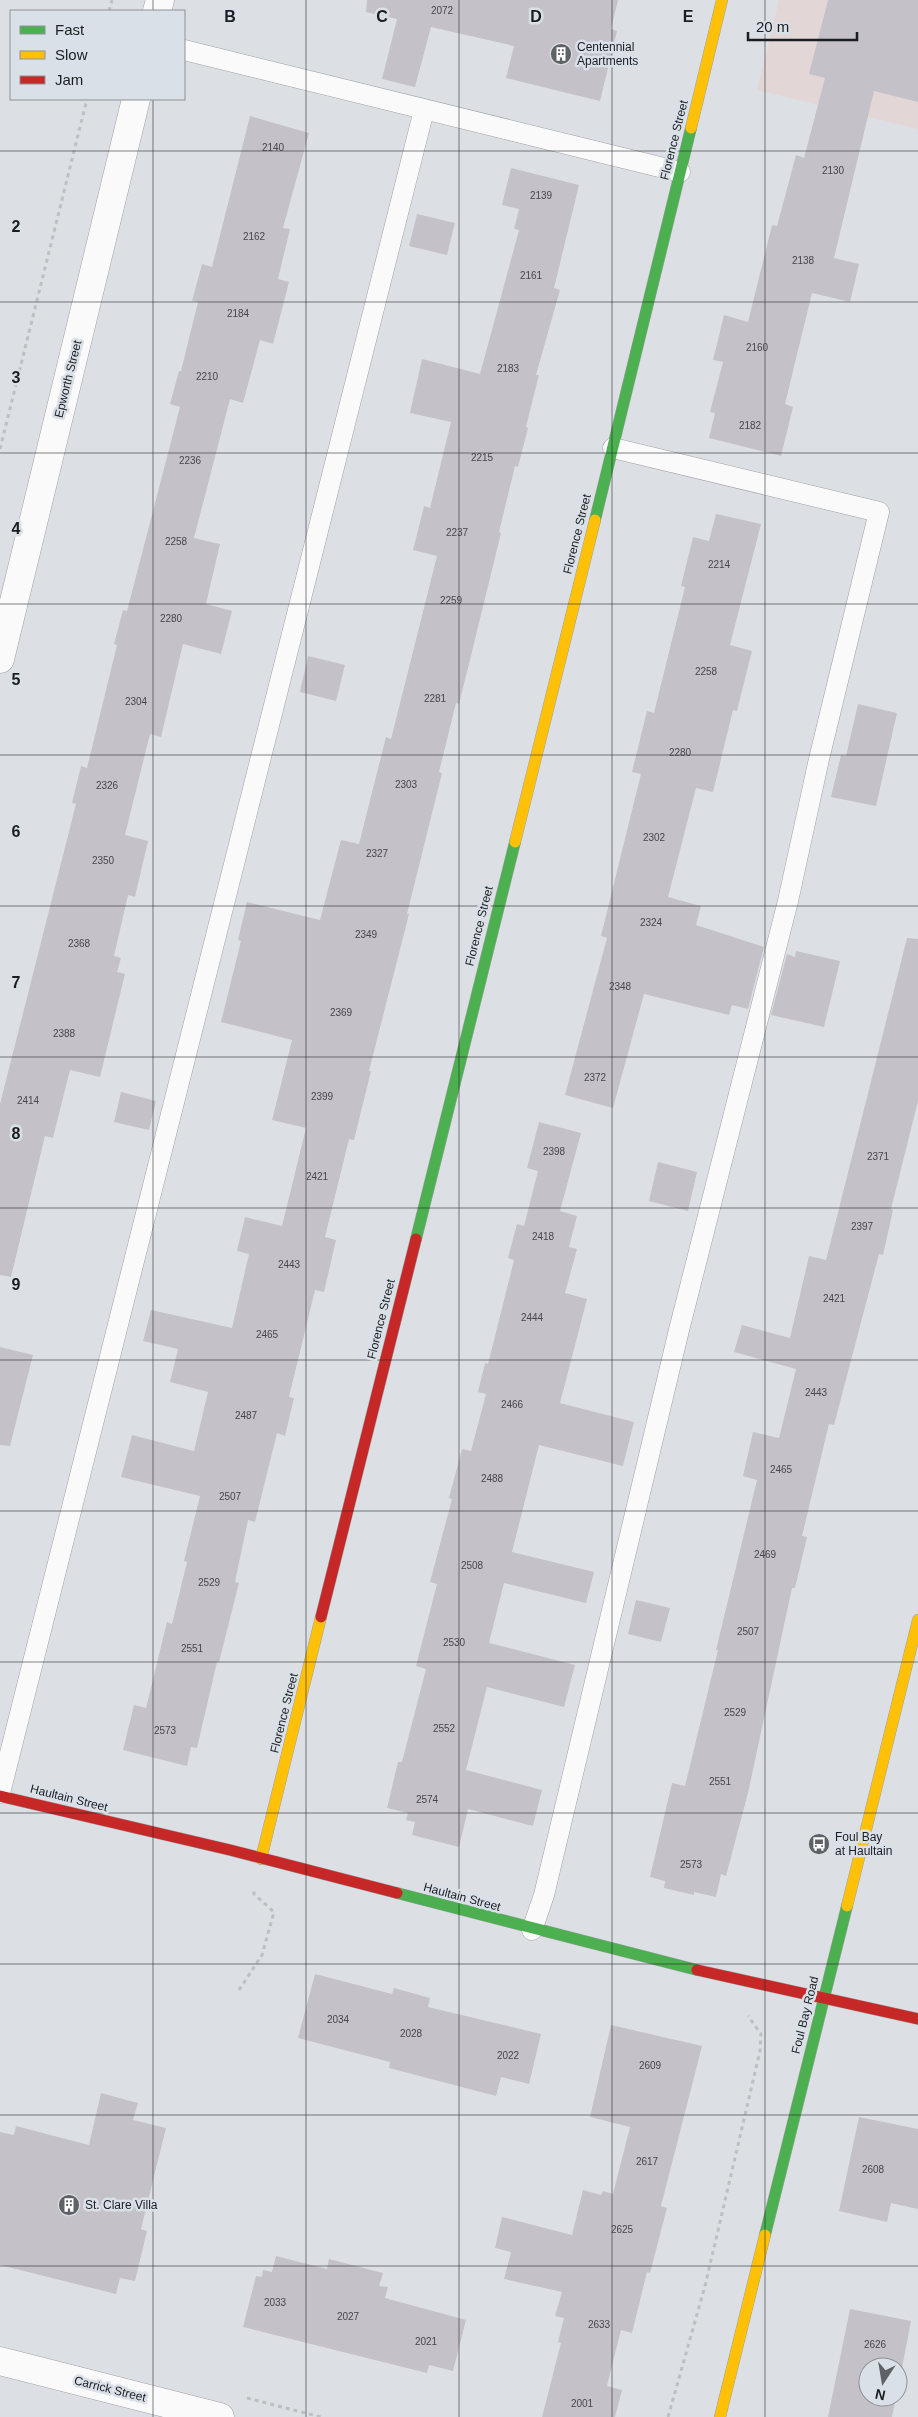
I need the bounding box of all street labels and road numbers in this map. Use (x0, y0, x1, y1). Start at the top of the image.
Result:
street label: Florence Street (657, 98, 691, 181)
street label: Epworth Street (52, 338, 85, 419)
street label: Florence Street (560, 492, 594, 575)
street label: Florence Street (462, 884, 496, 967)
street label: Florence Street (364, 1277, 398, 1360)
street label: Florence Street (267, 1671, 301, 1754)
street label: Haultain Street (29, 1782, 110, 1815)
street label: Haultain Street (422, 1880, 503, 1914)
street label: Foul Bay Road (789, 1975, 821, 2055)
street label: Carrick Street (73, 2373, 148, 2405)

